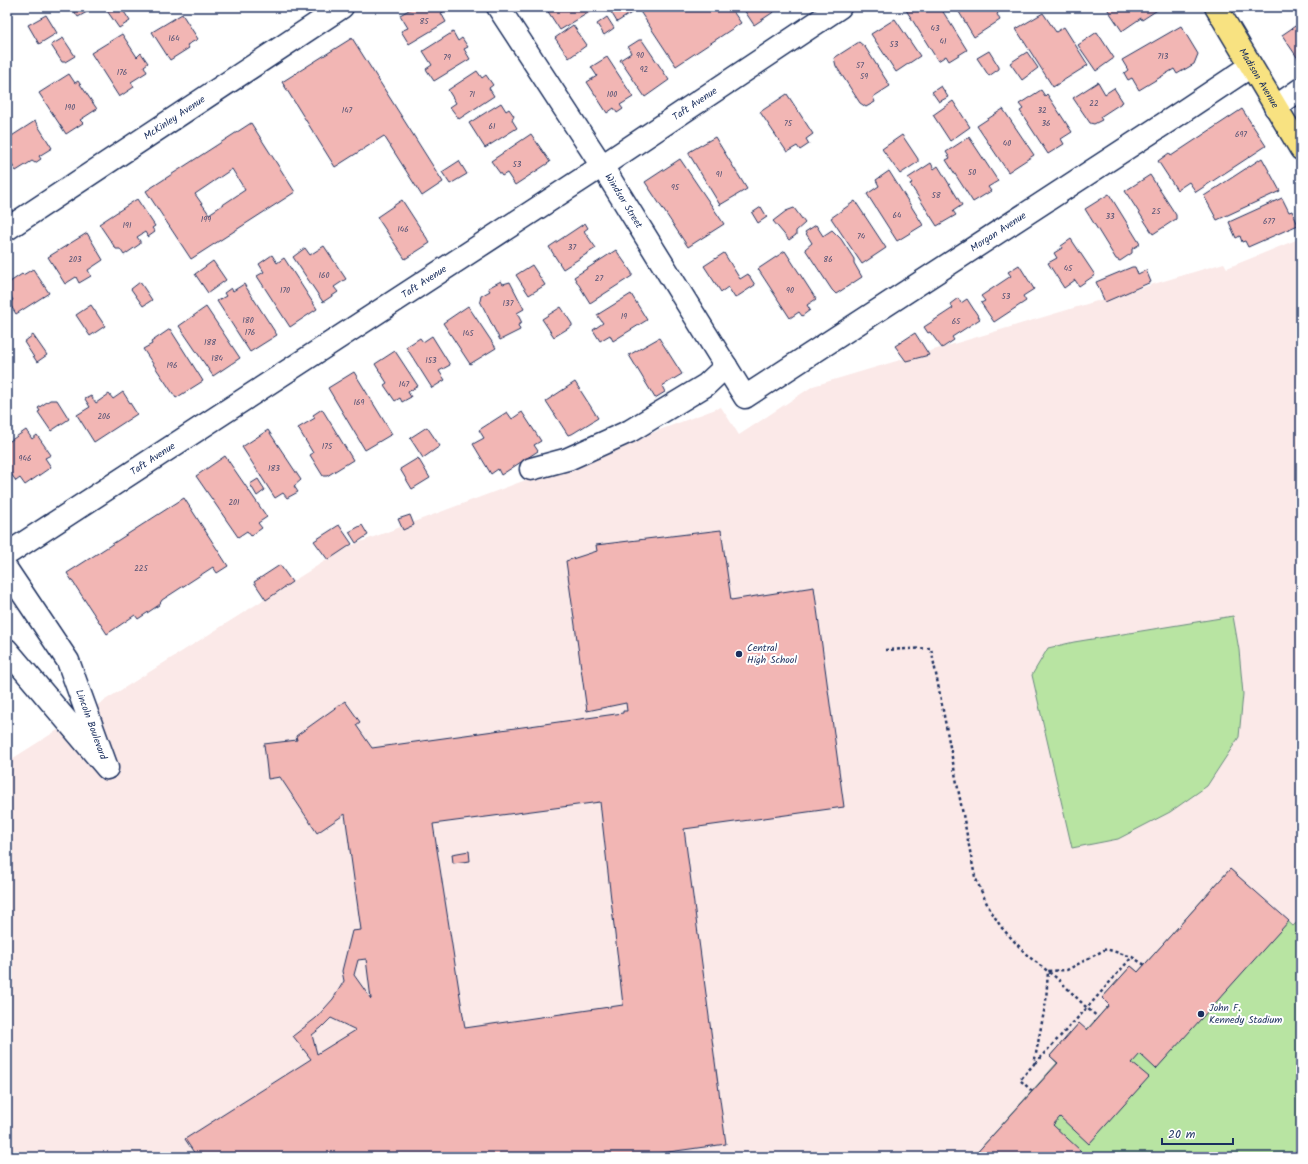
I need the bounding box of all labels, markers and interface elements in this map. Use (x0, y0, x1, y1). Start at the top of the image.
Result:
house number: 85 (419, 15, 429, 28)
house number: 43 (931, 22, 940, 35)
house number: 164 (168, 32, 180, 45)
house number: 41 (940, 35, 947, 48)
house number: 53 (890, 38, 899, 51)
street label: Madison Avenue (1234, 45, 1283, 112)
house number: 90 (636, 49, 644, 62)
house number: 713 (1158, 50, 1169, 63)
house number: 79 (443, 51, 451, 64)
house number: 57 (856, 59, 864, 72)
house number: 92 (640, 63, 649, 76)
house number: 176 (117, 66, 127, 79)
house number: 59 (860, 70, 868, 83)
street label: Taft Avenue (669, 83, 721, 125)
house number: 71 (469, 88, 476, 101)
house number: 100 (607, 88, 617, 101)
street label: McKinley Avenue (140, 91, 209, 144)
house number: 22 (1089, 97, 1099, 110)
house number: 190 (65, 101, 75, 114)
house number: 147 (342, 104, 353, 117)
house number: 32 (1037, 104, 1047, 117)
house number: 75 (784, 117, 793, 130)
house number: 36 (1041, 117, 1051, 130)
house number: 61 (489, 120, 496, 133)
house number: 697 (1235, 128, 1247, 141)
house number: 40 (1003, 137, 1011, 150)
house number: 53 (513, 158, 522, 171)
house number: 50 (968, 166, 976, 179)
house number: 91 (716, 168, 723, 181)
street label: Windsor Street (600, 170, 647, 232)
house number: 95 (671, 181, 680, 194)
house number: 58 (931, 189, 941, 202)
house number: 25 (1152, 205, 1161, 218)
street label: Morgan Avenue (967, 207, 1030, 256)
house number: 64 (893, 209, 902, 222)
house number: 33 (1105, 210, 1115, 223)
house number: 199 (201, 213, 211, 226)
house number: 677 (1263, 215, 1275, 228)
house number: 191 (123, 219, 132, 232)
house number: 146 (397, 223, 409, 236)
house number: 74 (857, 230, 866, 243)
house number: 37 (568, 241, 576, 254)
house number: 203 (68, 253, 82, 266)
house number: 86 (823, 253, 833, 266)
street label: Taft Avenue (398, 261, 450, 303)
house number: 45 (1064, 262, 1073, 275)
house number: 160 (319, 269, 329, 282)
house number: 27 (595, 272, 603, 285)
house number: 170 (280, 284, 290, 297)
house number: 90 (786, 284, 794, 297)
house number: 53 (1002, 290, 1011, 303)
house number: 137 (503, 297, 514, 310)
house number: 19 (621, 310, 627, 323)
house number: 180 (242, 314, 254, 327)
house number: 65 (952, 315, 961, 328)
house number: 176 (245, 326, 255, 339)
house number: 145 (462, 327, 474, 340)
house number: 188 (204, 336, 216, 349)
house number: 184 (211, 352, 223, 365)
house number: 153 (425, 354, 437, 367)
house number: 196 (167, 359, 177, 372)
house number: 147 (399, 378, 410, 391)
house number: 169 (354, 396, 365, 409)
house number: 206 (97, 410, 111, 423)
street label: Taft Avenue (127, 438, 179, 480)
house number: 175 (322, 440, 333, 453)
house number: 946 (19, 452, 31, 465)
house number: 183 (268, 462, 280, 475)
house number: 201 (228, 496, 240, 509)
house number: 225 (134, 562, 148, 575)
place label: Central High School (747, 640, 797, 668)
marker: Central High School (734, 649, 744, 659)
street label: Lincoln Boulevard (71, 687, 112, 763)
place label: John F. Kennedy Stadium (1209, 1000, 1282, 1028)
marker: John F. Kennedy Stadium (1196, 1009, 1206, 1019)
scale bar (1162, 1120, 1233, 1146)
text: 20 m (1168, 1125, 1196, 1144)

